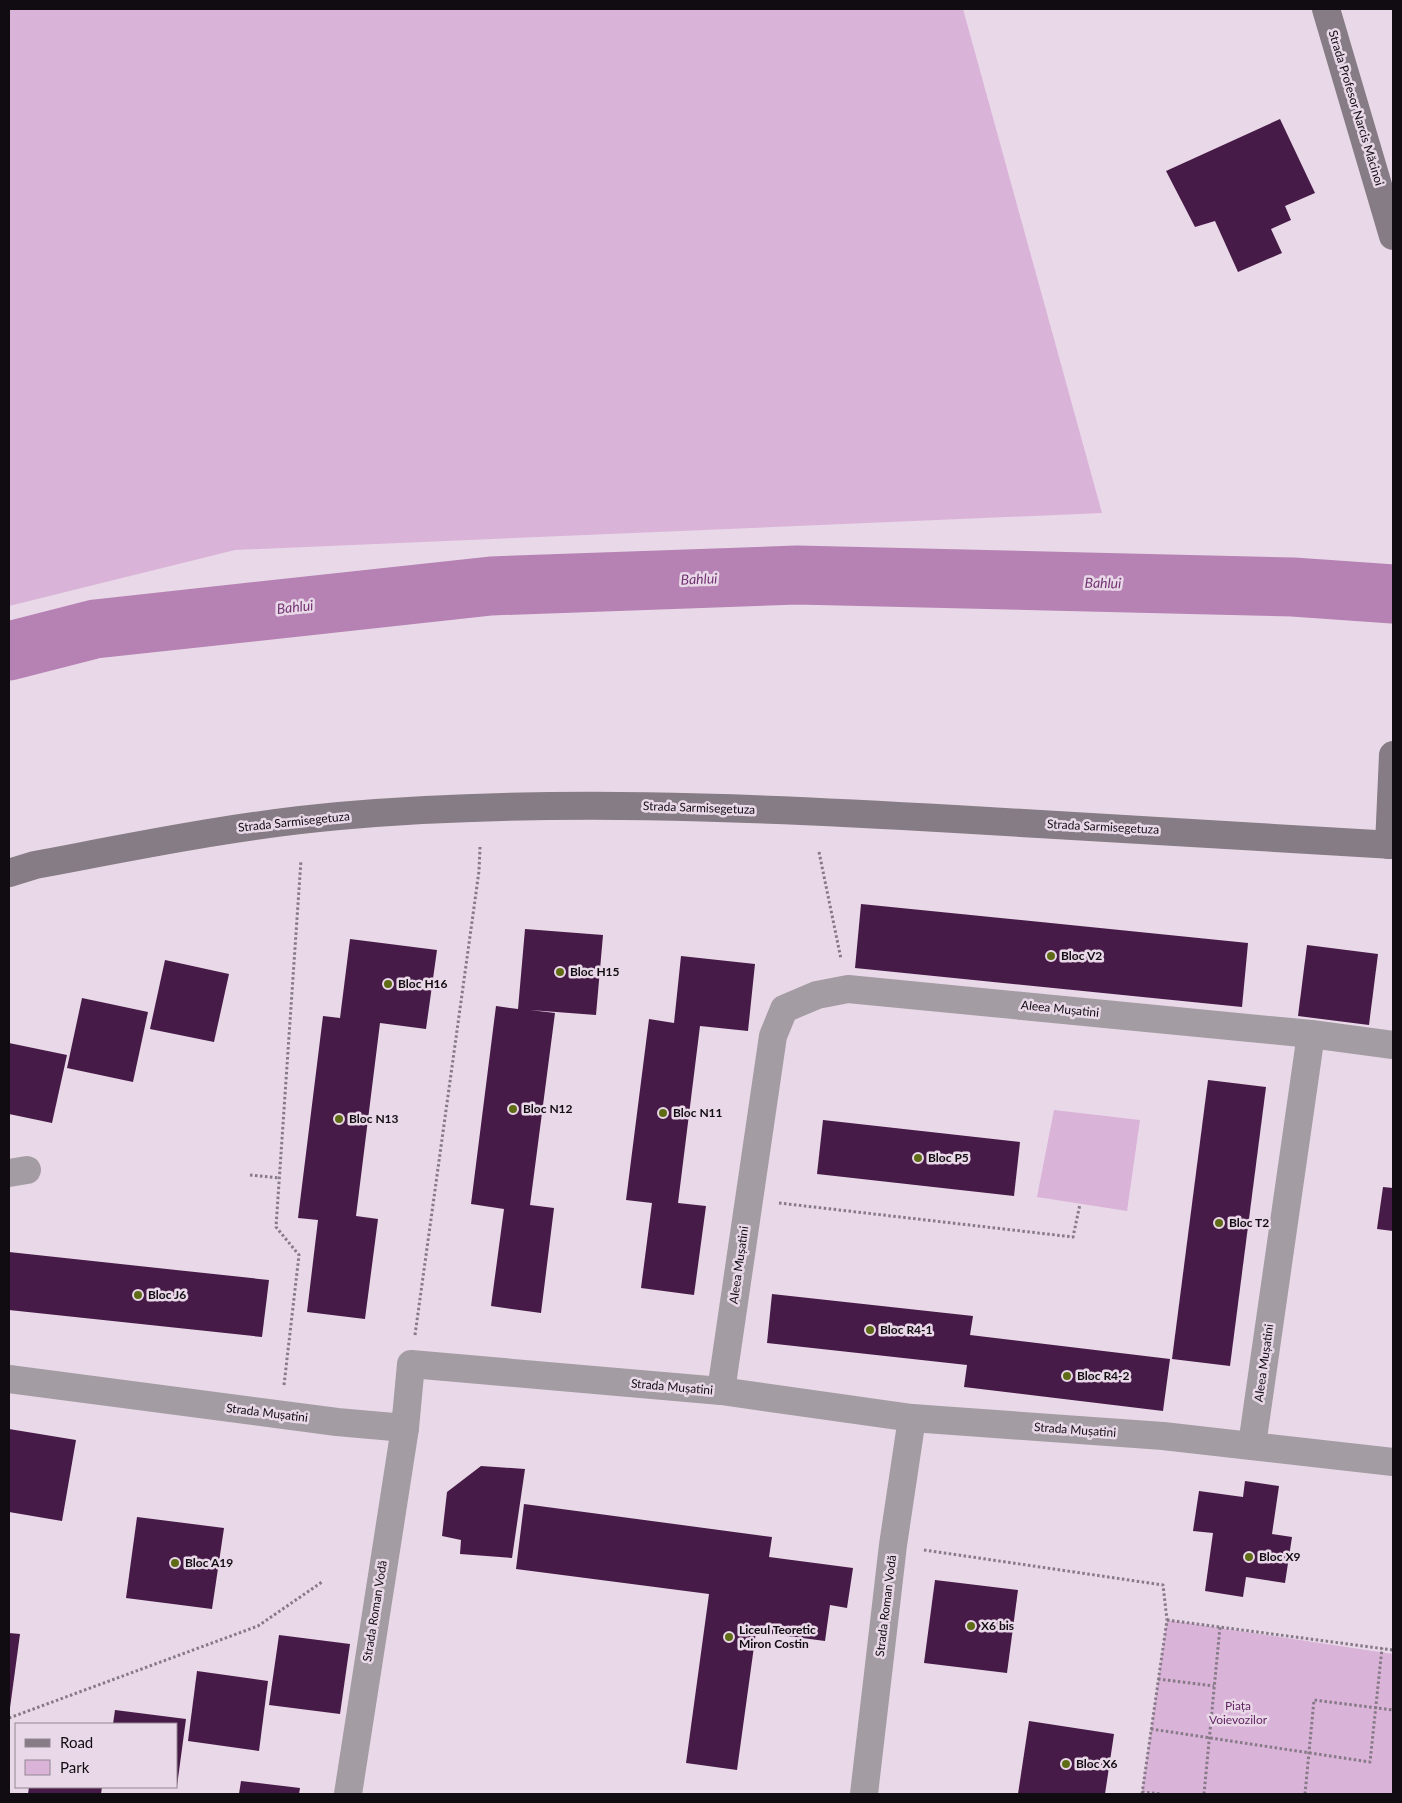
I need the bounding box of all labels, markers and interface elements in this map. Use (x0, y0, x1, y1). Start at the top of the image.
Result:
street label: Strada Profesor Narcis Măcinoi (1326, 28, 1387, 188)
water label: Bahlui (680, 569, 718, 588)
water label: Bahlui (1085, 574, 1122, 591)
water label: Bahlui (276, 596, 315, 617)
street label: Strada Sarmisegetuza (643, 798, 755, 817)
street label: Strada Sarmisegetuza (237, 808, 351, 835)
street label: Strada Sarmisegetuza (1047, 816, 1160, 837)
place label: Bloc V2 (1061, 948, 1102, 963)
marker: Bloc V2 (1045, 950, 1057, 962)
place label: Bloc H15 (570, 964, 620, 979)
marker: Bloc H15 (554, 966, 566, 978)
place label: Bloc H16 (398, 976, 448, 991)
marker: Bloc H16 (382, 978, 394, 990)
street label: Aleea Mușatini (1020, 997, 1100, 1020)
place label: Bloc N12 (523, 1101, 573, 1116)
marker: Bloc N12 (507, 1103, 519, 1115)
place label: Bloc N11 (673, 1105, 723, 1120)
marker: Bloc N11 (657, 1107, 669, 1119)
place label: Bloc N13 (349, 1111, 399, 1126)
marker: Bloc N13 (333, 1113, 345, 1125)
place label: Bloc P5 (928, 1150, 969, 1165)
marker: Bloc P5 (912, 1152, 924, 1164)
place label: Bloc T2 (1229, 1215, 1269, 1230)
marker: Bloc T2 (1213, 1217, 1225, 1229)
street label: Aleea Mușatini (726, 1225, 751, 1305)
place label: Bloc J6 (148, 1287, 186, 1302)
marker: Bloc J6 (132, 1289, 144, 1301)
place label: Bloc R4-1 (880, 1322, 933, 1337)
street label: Aleea Mușatini (1251, 1323, 1276, 1403)
marker: Bloc R4-1 (864, 1324, 876, 1336)
place label: Bloc R4-2 (1077, 1368, 1130, 1383)
marker: Bloc R4-2 (1061, 1370, 1073, 1382)
street label: Strada Mușatini (630, 1375, 714, 1398)
street label: Strada Mușatini (225, 1400, 309, 1425)
street label: Strada Mușatini (1033, 1419, 1117, 1440)
place label: Bloc X9 (1259, 1549, 1300, 1564)
marker: Bloc X9 (1243, 1551, 1255, 1563)
street label: Strada Roman Vodă (872, 1554, 899, 1658)
place label: Bloc A19 (185, 1555, 233, 1570)
marker: Bloc A19 (169, 1557, 181, 1569)
street label: Strada Roman Vodă (359, 1559, 390, 1663)
place label: X6 bis (981, 1618, 1014, 1633)
marker: X6 bis (965, 1620, 977, 1632)
place label: Liceul Teoretic Miron Costin (739, 1622, 816, 1651)
marker: Liceul Teoretic Miron Costin (723, 1631, 735, 1643)
park label: Piața Voievozilor (1209, 1698, 1268, 1727)
legend (15, 1723, 178, 1788)
text: Road (60, 1733, 93, 1751)
place label: Bloc X6 (1076, 1756, 1117, 1771)
text: Park (60, 1758, 90, 1776)
marker: Bloc X6 (1060, 1758, 1072, 1770)

